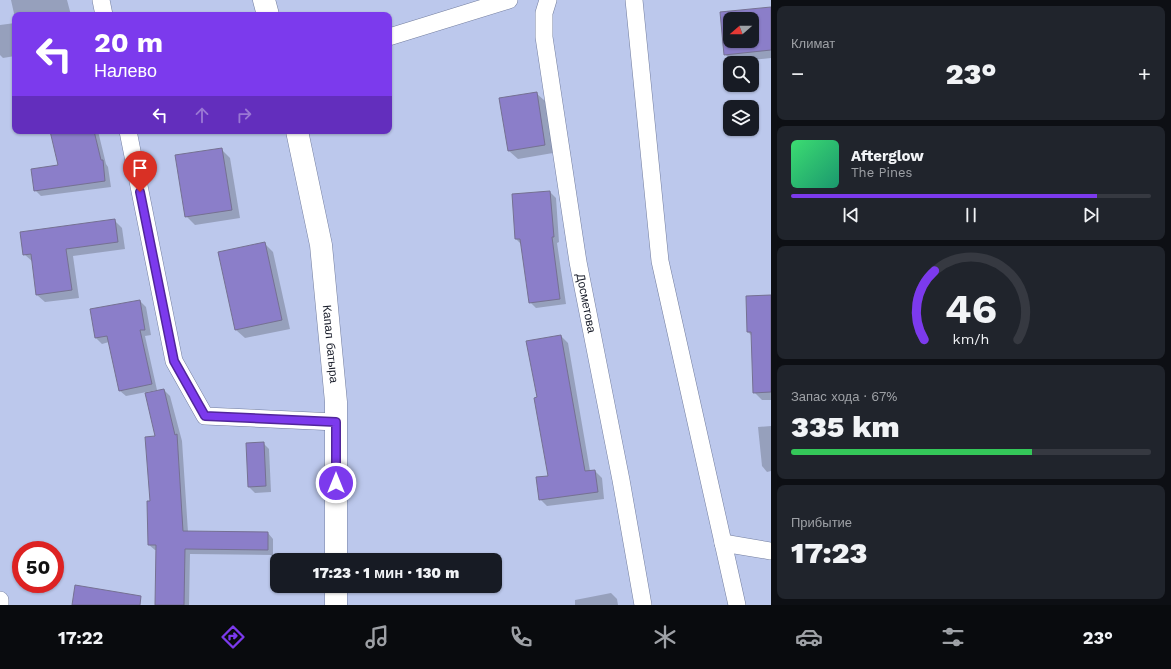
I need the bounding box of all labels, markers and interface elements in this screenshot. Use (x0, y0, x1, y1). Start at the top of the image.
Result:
north arrow (723, 12, 759, 48)
map controls (723, 12, 759, 136)
text: 20 m (94, 26, 163, 59)
icon: left (28, 28, 80, 80)
text: Климат (791, 36, 835, 51)
button: search (723, 56, 759, 92)
text: 23° (945, 56, 997, 91)
text: Налево (94, 60, 157, 81)
text: − (791, 61, 804, 86)
text: + (1138, 61, 1151, 86)
button: layers (723, 100, 759, 136)
icon: left (149, 104, 171, 126)
icon: ahead (191, 104, 213, 126)
icon: right (233, 104, 255, 126)
text: Afterglow (851, 147, 924, 165)
pin (123, 151, 157, 192)
icon: arrive (129, 157, 151, 179)
text: The Pines (851, 165, 912, 180)
icon: previous (840, 204, 862, 226)
icon: pause (960, 204, 982, 226)
icon: next (1080, 204, 1102, 226)
street label: Досметова (573, 272, 599, 334)
text: 46 (945, 284, 997, 333)
street label: Капал батыра (320, 304, 341, 384)
text: km/h (953, 331, 989, 347)
text: Запас хода · 67% (791, 389, 897, 404)
text: 335 km (791, 409, 900, 444)
position arrow (315, 462, 357, 504)
text: Прибытие (791, 515, 852, 530)
text: 17:23 (791, 535, 867, 570)
speed limit sign: 50 (12, 541, 64, 593)
text: 17:23 · 1 мин · 130 m (313, 564, 459, 582)
icon: directions (219, 623, 247, 651)
icon: music (363, 623, 391, 651)
icon: phone (507, 623, 535, 651)
icon: climate (651, 623, 679, 651)
icon: car (795, 623, 823, 651)
icon: filters (939, 623, 967, 651)
text: 17:22 (58, 627, 103, 648)
text: 23° (1083, 627, 1113, 648)

